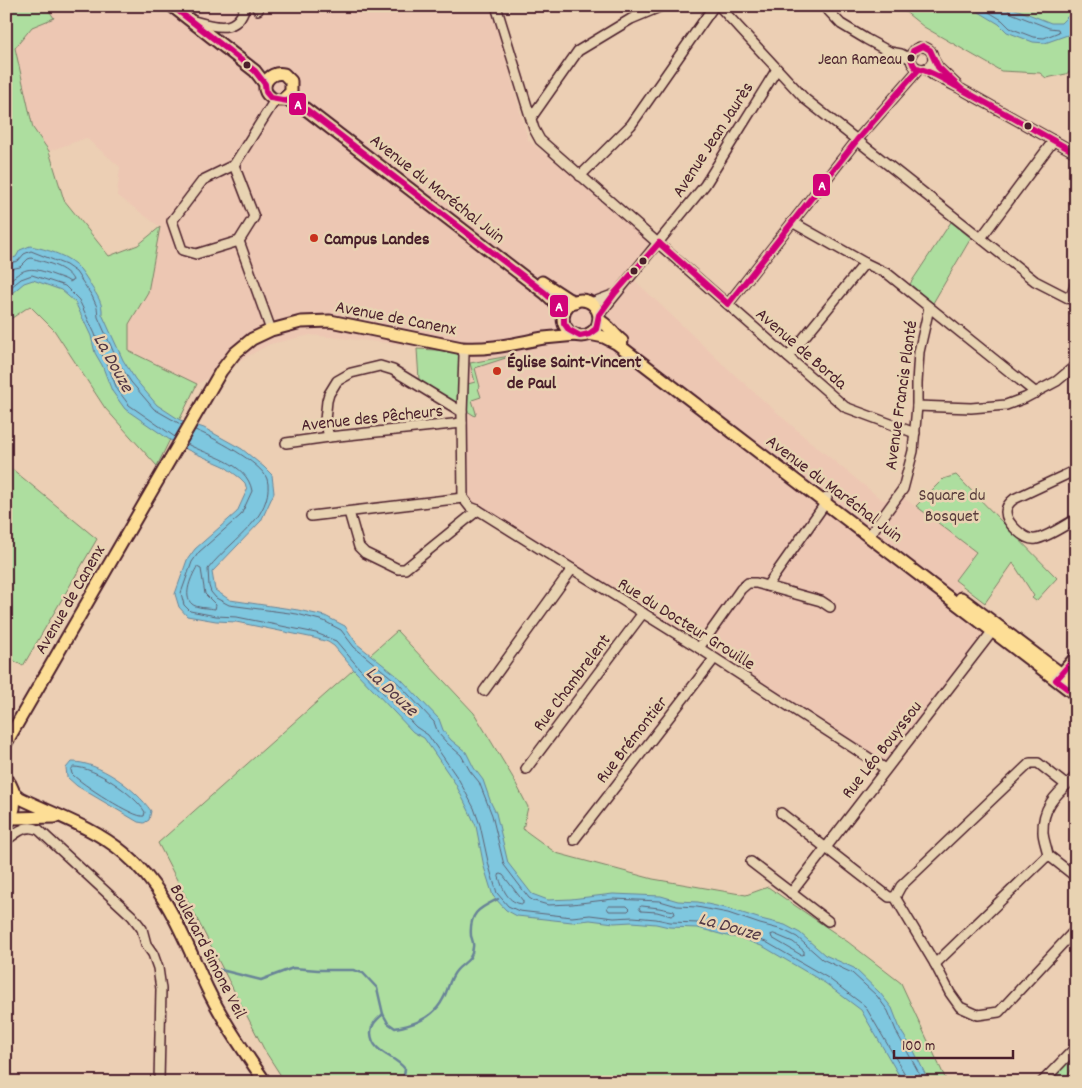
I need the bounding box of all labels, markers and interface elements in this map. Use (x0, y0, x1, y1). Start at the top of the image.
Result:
place label: Jean Rameau (818, 49, 902, 73)
marker: Jean Rameau (906, 53, 916, 63)
unlabelled marker (242, 60, 252, 70)
street label: Avenue Jean Jaurès (667, 78, 761, 203)
line badge: A (288, 92, 307, 116)
text: A (294, 96, 302, 116)
unlabelled marker (1023, 121, 1033, 131)
street label: Avenue du Maréchal Juin (364, 129, 509, 251)
line badge: A (812, 173, 831, 197)
text: A (818, 177, 826, 197)
place label: Campus Landes (324, 228, 430, 253)
marker: Campus Landes (308, 232, 320, 244)
unlabelled marker (638, 256, 648, 266)
unlabelled marker (629, 266, 639, 276)
line badge: A (549, 294, 569, 318)
street label: Avenue de Canenx (333, 296, 458, 343)
text: A (555, 298, 563, 318)
street label: Avenue de Borda (749, 303, 852, 397)
street label: Avenue Francis Planté (880, 319, 925, 472)
water label: La Douze (85, 330, 140, 399)
place label: Église Saint-Vincent de Paul (507, 351, 642, 397)
marker: Église Saint-Vincent de Paul (491, 365, 503, 377)
street label: Avenue des Pêcheurs (300, 400, 445, 439)
street label: Avenue du Maréchal Juin (760, 430, 907, 550)
park label: Square du Bosquet (918, 484, 986, 530)
street label: Avenue de Canenx (30, 541, 113, 660)
street label: Rue du Docteur Grouille (612, 573, 759, 678)
street label: Rue Chambrelent (528, 629, 618, 737)
water label: La Douze (358, 661, 424, 725)
street label: Rue Brémontier (591, 691, 675, 790)
street label: Rue Léo Bouyssou (837, 696, 929, 805)
street label: Boulevard Simone Veil (162, 881, 252, 1024)
water label: La Douze (695, 907, 765, 950)
scale bar (894, 1028, 1013, 1060)
text: 100 m (902, 1036, 935, 1058)

